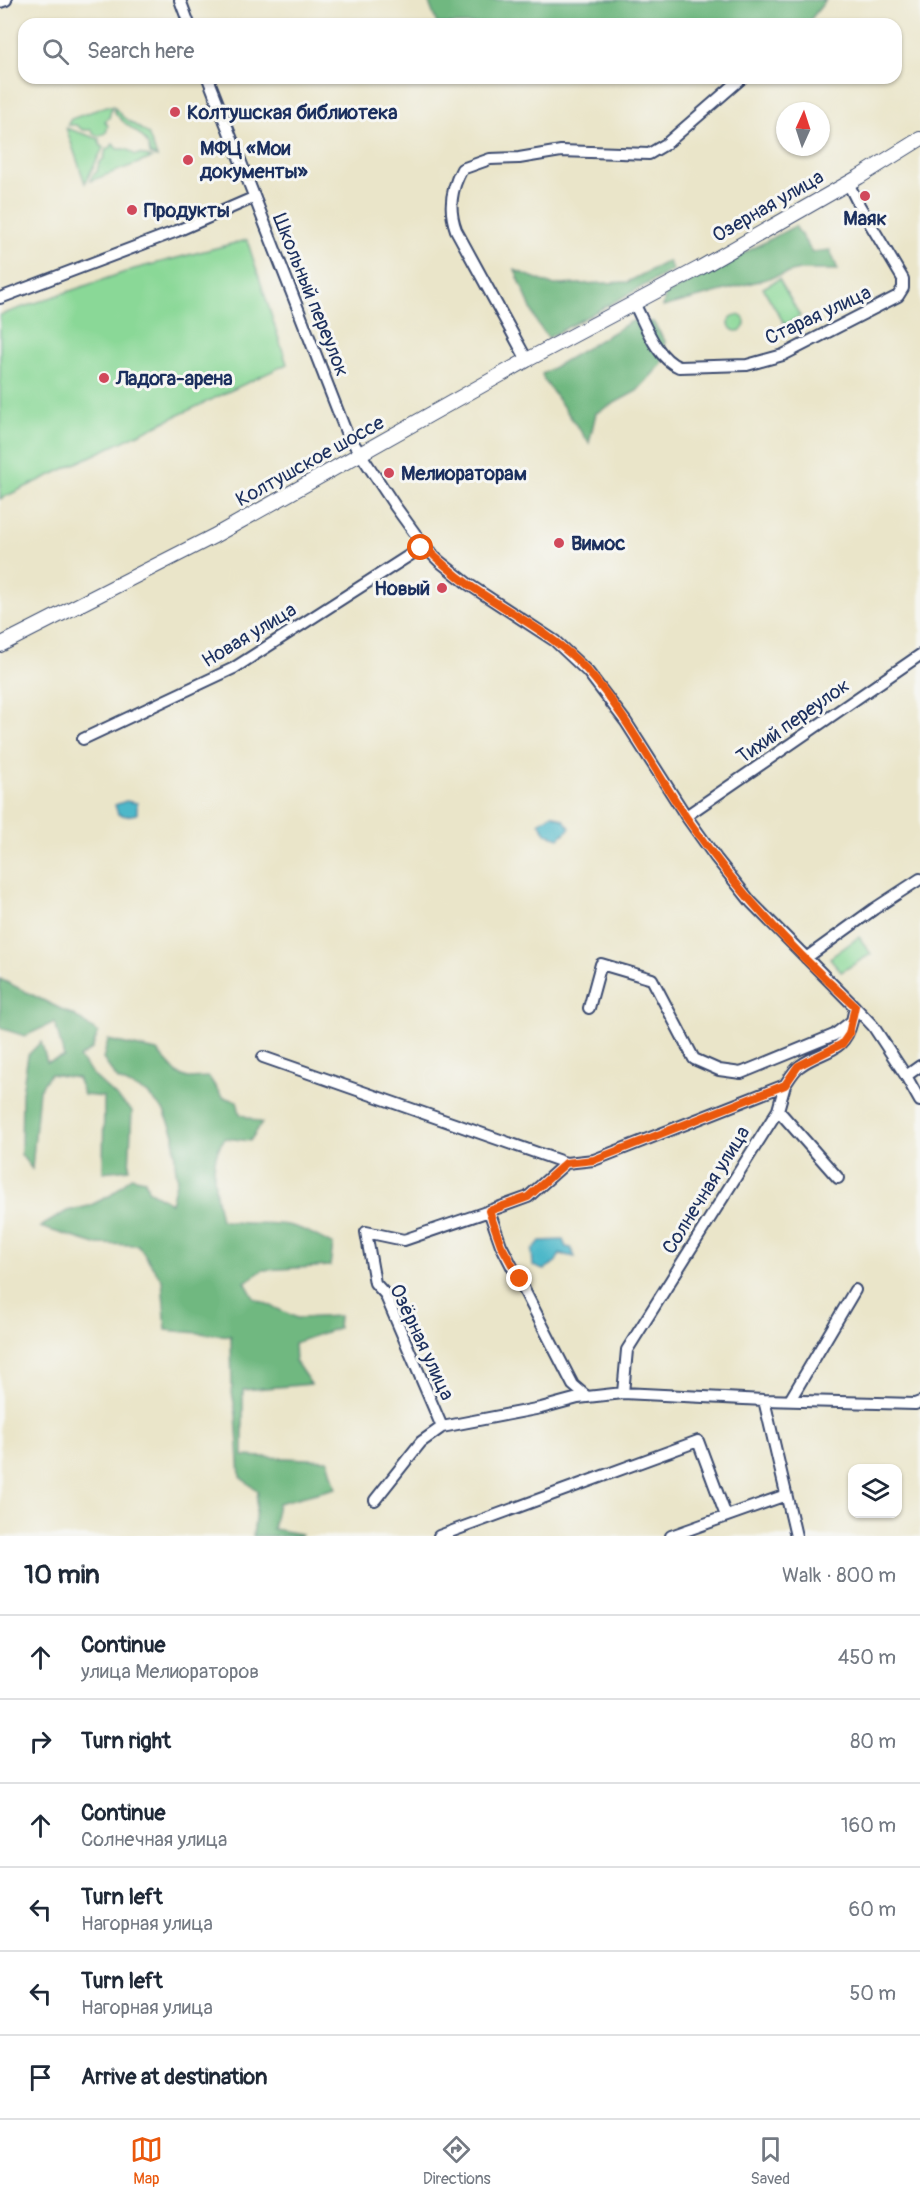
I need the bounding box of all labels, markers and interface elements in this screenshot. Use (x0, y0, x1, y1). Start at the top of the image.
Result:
search box (18, 18, 902, 84)
icon: search (39, 35, 72, 68)
text: Search here (87, 37, 194, 65)
place label: Колтушская библиотека (187, 100, 398, 125)
north arrow (776, 102, 830, 156)
marker: Колтушская библиотека (168, 105, 182, 119)
place label: МФЦ «Мои документы» (199, 136, 308, 184)
marker: МФЦ «Мои документы» (181, 153, 195, 167)
street label: Озерная улица (708, 164, 828, 248)
marker: Маяк (858, 189, 872, 203)
place label: Продукты (144, 198, 230, 223)
marker: Продукты (125, 203, 139, 217)
place label: Маяк (843, 206, 887, 231)
street label: Школьный переулок (267, 210, 355, 380)
street label: Старая улица (761, 280, 875, 350)
place label: Ладога-арена (115, 366, 233, 391)
marker: Ладога-арена (97, 371, 111, 385)
street label: Колтушское шоссе (231, 410, 389, 512)
place label: Мелиораторам (401, 461, 527, 486)
marker: Мелиораторам (382, 466, 396, 480)
place label: Вимос (571, 531, 625, 556)
route start (407, 534, 433, 560)
marker: Вимос (552, 536, 566, 550)
place label: Новый (374, 576, 430, 601)
marker: Новый (435, 581, 449, 595)
street label: Новая улица (197, 597, 301, 673)
street label: Тихий переулок (732, 673, 854, 769)
street label: Солнечная улица (657, 1121, 755, 1259)
route end (506, 1265, 532, 1291)
street label: Озёрная улица (384, 1280, 460, 1404)
map controls (848, 1464, 902, 1518)
button: layers (848, 1464, 902, 1518)
text: 10 min (24, 1559, 100, 1591)
text: Walk · 800 m (782, 1563, 896, 1588)
text: Continue (81, 1631, 165, 1659)
icon: ahead (24, 1641, 57, 1674)
text: 450 m (838, 1645, 896, 1670)
text: улица Мелиораторов (81, 1659, 259, 1684)
icon: right (24, 1725, 57, 1758)
text: Turn right (81, 1727, 171, 1755)
text: 80 m (850, 1729, 896, 1754)
text: Continue (81, 1799, 165, 1827)
icon: ahead (24, 1809, 57, 1842)
text: 160 m (841, 1813, 896, 1838)
text: Солнечная улица (81, 1827, 227, 1852)
text: Turn left (81, 1883, 163, 1911)
icon: left (24, 1893, 57, 1926)
text: 60 m (849, 1897, 896, 1922)
text: Нагорная улица (81, 1911, 213, 1936)
text: Turn left (81, 1967, 163, 1995)
icon: left (24, 1977, 57, 2010)
text: 50 m (849, 1981, 896, 2006)
text: Нагорная улица (81, 1995, 213, 2020)
icon: arrive (24, 2061, 57, 2094)
text: Arrive at destination (81, 2063, 267, 2091)
tab: Map (130, 2133, 163, 2189)
tab: Directions (423, 2133, 491, 2189)
tab: Saved (750, 2133, 790, 2189)

